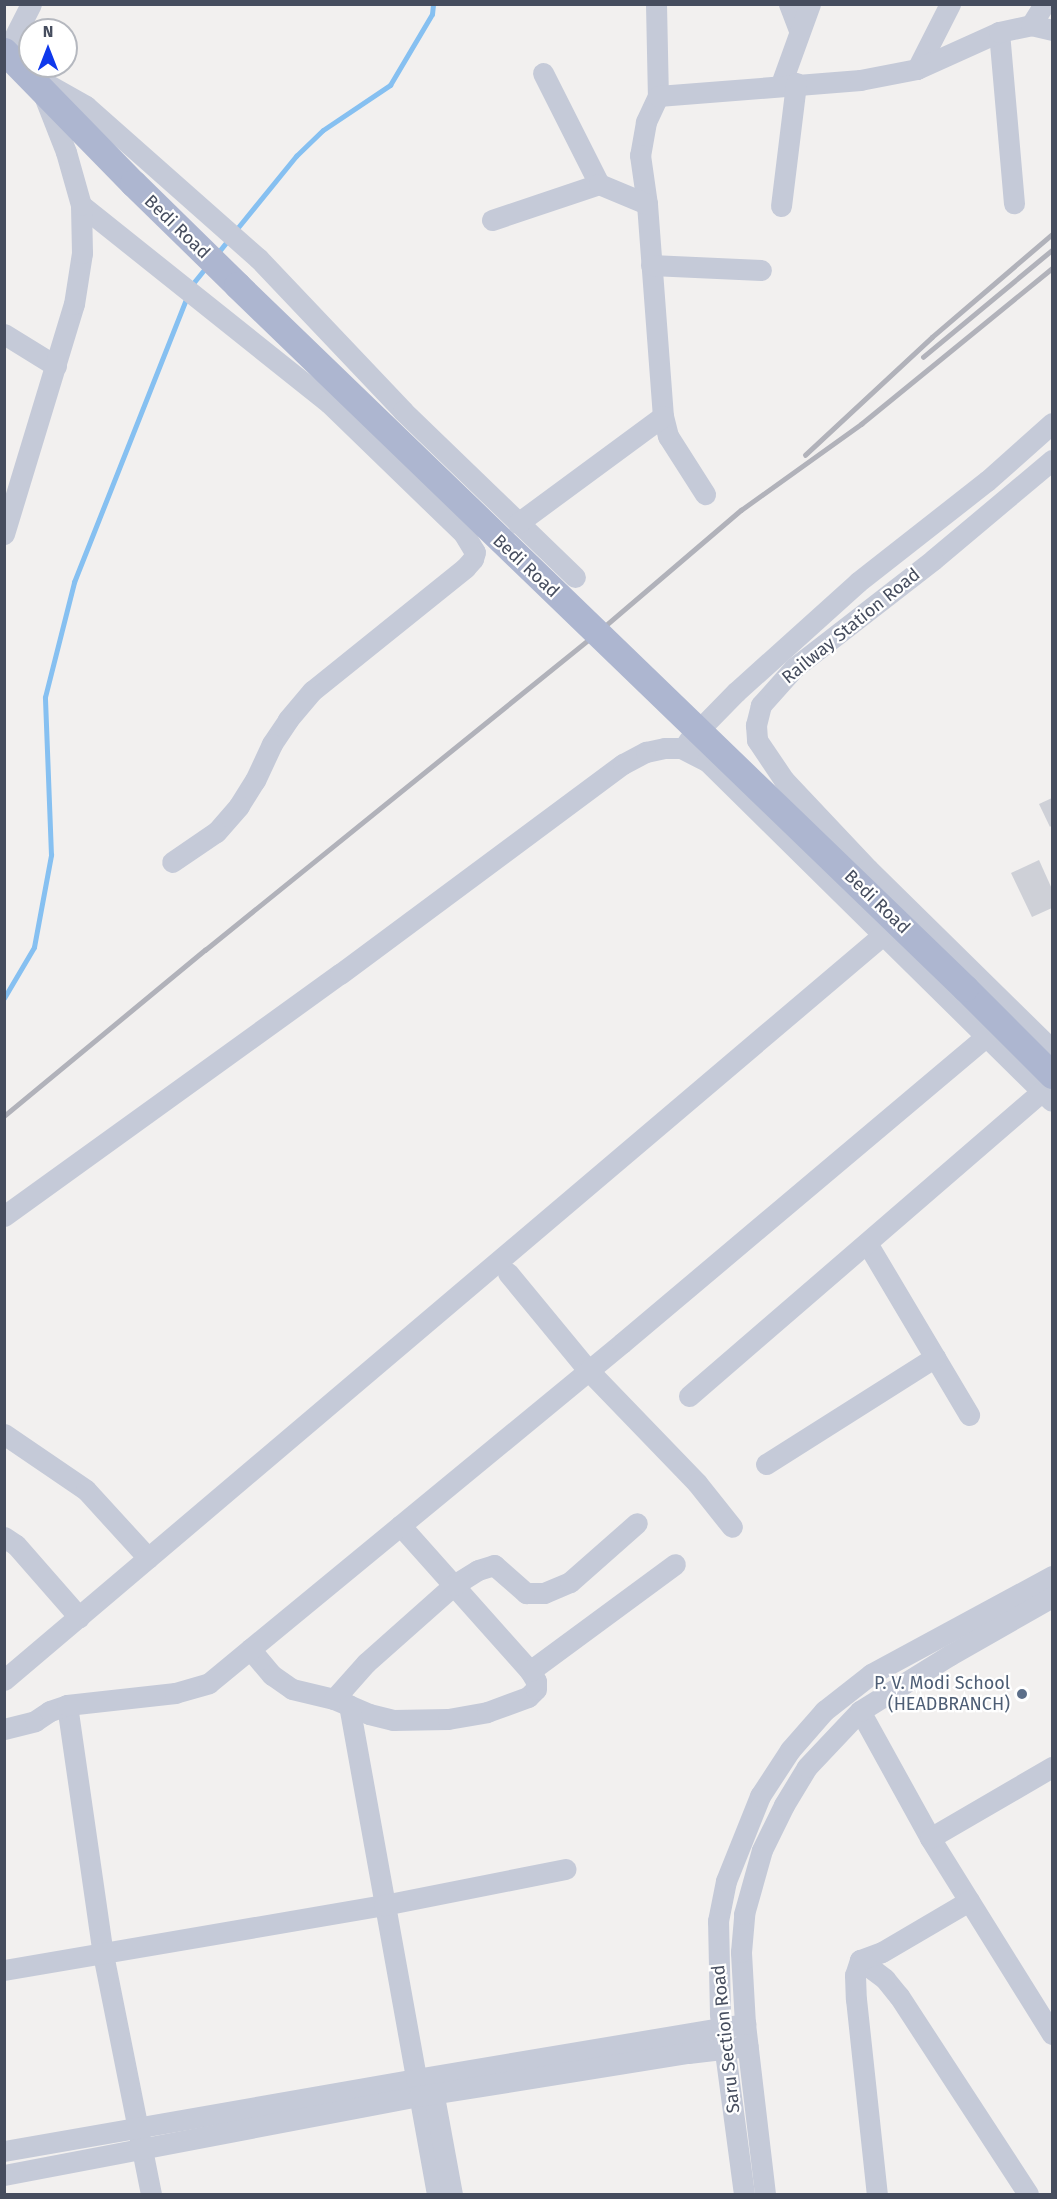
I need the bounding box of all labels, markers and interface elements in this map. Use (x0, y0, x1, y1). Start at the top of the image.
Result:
north arrow (18, 18, 78, 78)
text: N (43, 22, 53, 41)
street label: Bedi Road (140, 190, 214, 264)
street label: Bedi Road (488, 530, 564, 602)
street label: Railway Station Road (778, 564, 924, 688)
street label: Bedi Road (840, 865, 914, 939)
place label: P. V. Modi School (HEADBRANCH) (874, 1673, 1010, 1716)
marker: P. V. Modi School (HEADBRANCH) (1015, 1687, 1029, 1701)
street label: Saru Section Road (707, 1964, 745, 2114)

